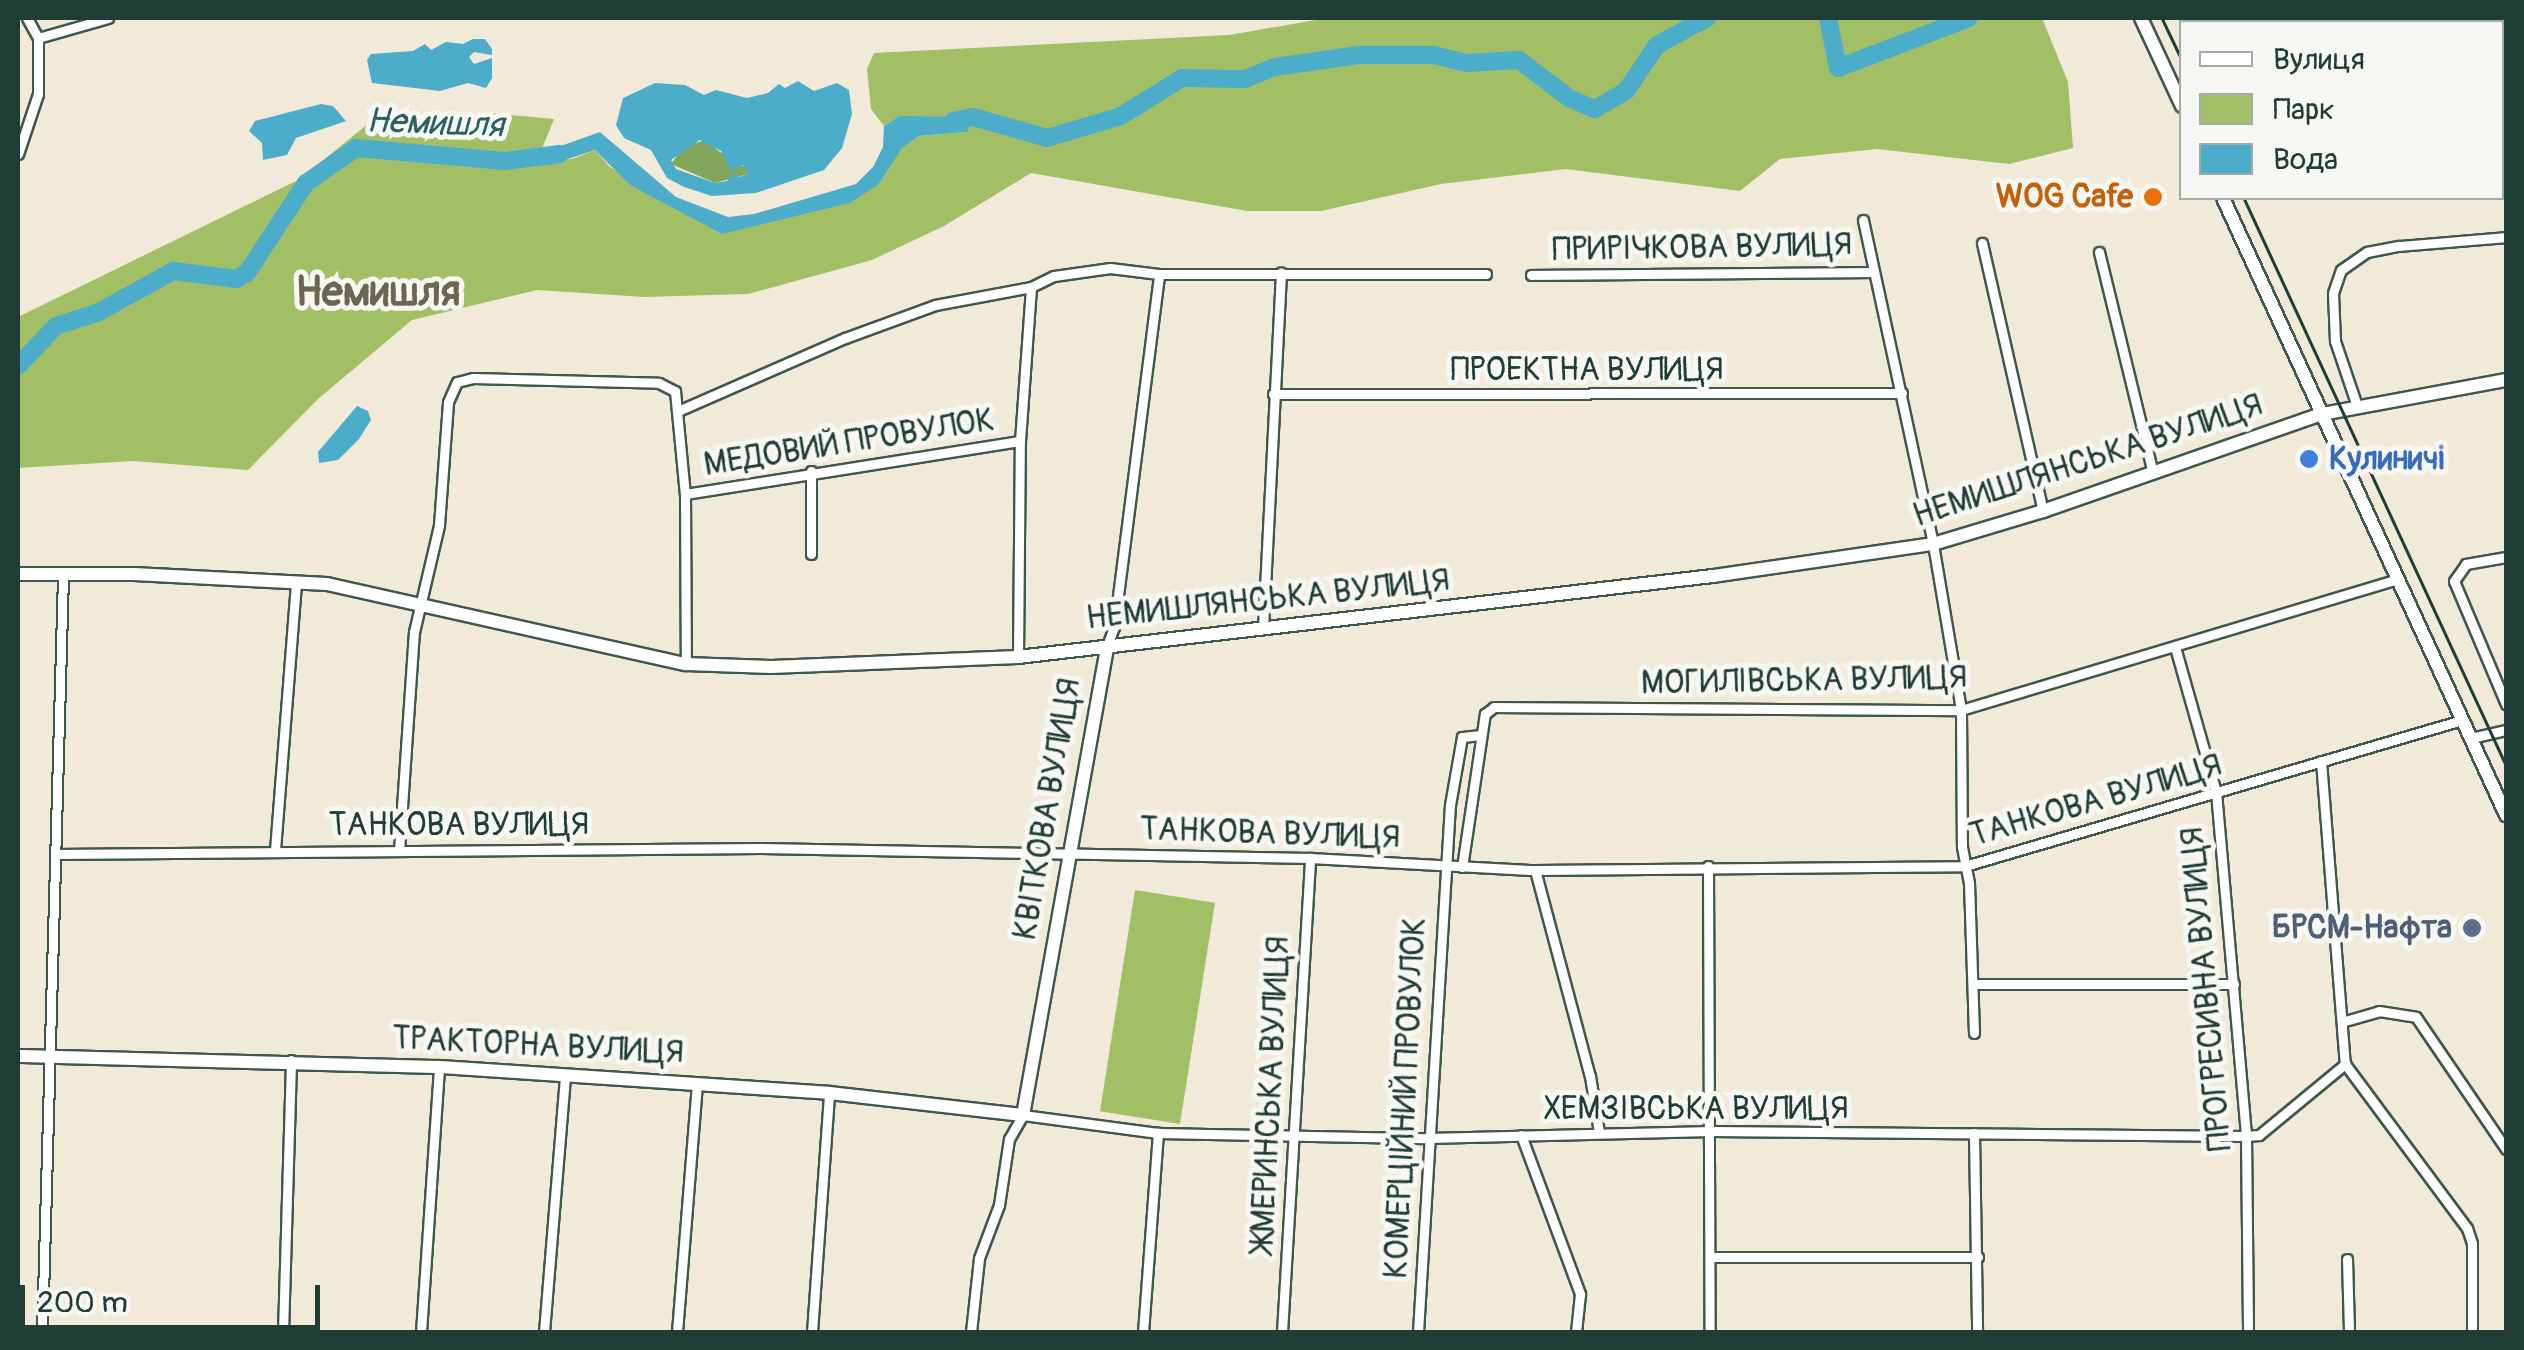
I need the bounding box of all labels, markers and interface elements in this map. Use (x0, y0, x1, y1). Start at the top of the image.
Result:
legend (2179, 20, 2504, 200)
text: Вулиця (2273, 41, 2365, 78)
text: Парк (2273, 91, 2335, 128)
water label: Немишля (365, 100, 505, 146)
text: Вода (2273, 141, 2338, 178)
place label: WOG Cafe (1996, 178, 2133, 216)
marker: WOG Cafe (2142, 186, 2164, 208)
street label: ПРИРІЧКОВА ВУЛИЦЯ (1552, 226, 1852, 270)
district label: Немишля (295, 267, 461, 317)
street label: ПРОЕКТНА ВУЛИЦЯ (1450, 351, 1724, 389)
street label: НЕМИШЛЯНСЬКА ВУЛИЦЯ (1908, 386, 2268, 536)
street label: МЕДОВИЙ ПРОВУЛОК (701, 401, 997, 485)
place label: Кулиничі (2329, 440, 2444, 478)
marker: Кулиничі (2298, 448, 2320, 470)
street label: НЕМИШЛЯНСЬКА ВУЛИЦЯ (1084, 562, 1452, 638)
street label: МОГИЛІВСЬКА ВУЛИЦЯ (1641, 659, 1967, 703)
street label: КВІТКОВА ВУЛИЦЯ (1006, 675, 1090, 943)
street label: ТАНКОВА ВУЛИЦЯ (1966, 747, 2226, 855)
street label: ТАНКОВА ВУЛИЦЯ (329, 806, 589, 844)
street label: ТАНКОВА ВУЛИЦЯ (1139, 810, 1401, 858)
street label: ПРОГРЕСИВНА ВУЛИЦЯ (2174, 825, 2240, 1153)
place label: БРСМ-Нафта (2272, 909, 2452, 947)
street label: КОМЕРЦІЙНИЙ ПРОВУЛОК (1377, 916, 1435, 1280)
marker: БРСМ-Нафта (2461, 917, 2483, 939)
street label: ЖМЕРИНСЬКА ВУЛИЦЯ (1244, 935, 1298, 1253)
street label: ТРАКТОРНА ВУЛИЦЯ (391, 1019, 685, 1073)
street label: ХЕМЗІВСЬКА ВУЛИЦЯ (1543, 1090, 1849, 1128)
scale bar (25, 1265, 325, 1327)
text: 200 m (37, 1284, 128, 1321)

